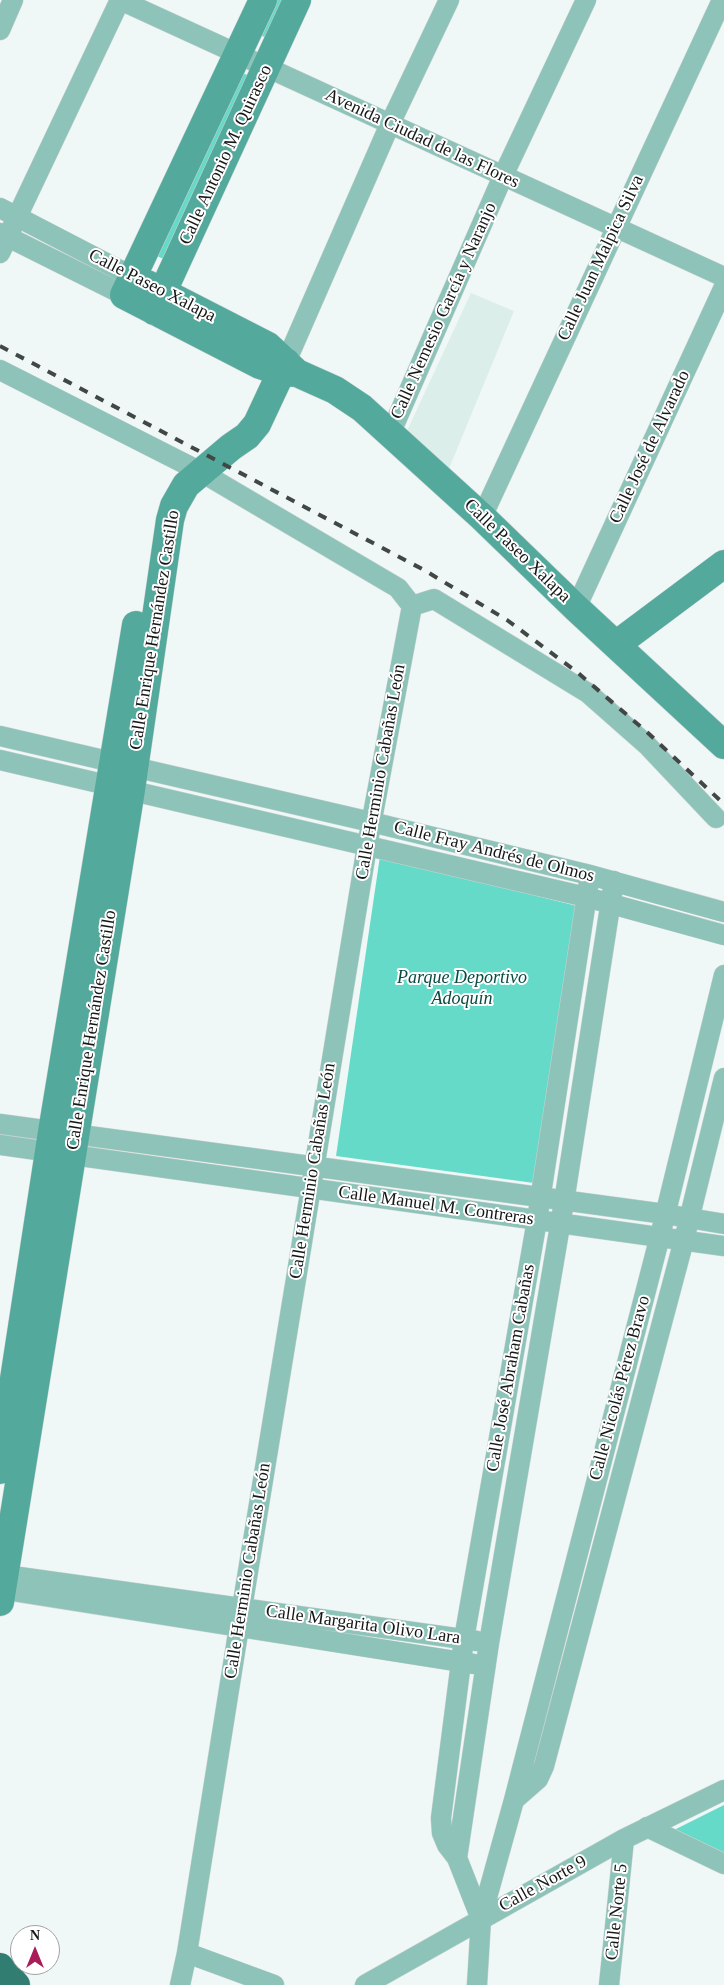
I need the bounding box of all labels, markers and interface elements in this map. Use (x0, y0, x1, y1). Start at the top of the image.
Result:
street label: Calle Antonio M. Quirasco (175, 62, 277, 248)
street label: Avenida Ciudad de las Flores (322, 84, 522, 194)
street label: Calle Juan Malpica Silva (553, 172, 649, 344)
street label: Calle Nemesio García y Naranjo (386, 199, 502, 423)
street label: Calle Paseo Xalapa (85, 245, 219, 327)
street label: Calle José de Alvarado (605, 367, 695, 527)
street label: Calle Paseo Xalapa (459, 495, 575, 607)
street label: Calle Enrique Hernández Castillo (125, 509, 185, 751)
street label: Calle Herminio Cabañas León (351, 663, 411, 881)
street label: Calle Fray Andrés de Olmos (391, 817, 597, 887)
street label: Calle Enrique Hernández Castillo (62, 909, 122, 1151)
park label: Parque Deportivo Adoquín (397, 967, 527, 1010)
street label: Calle Herminio Cabañas León (285, 1061, 341, 1281)
street label: Calle Manuel M. Contreras (337, 1182, 535, 1230)
street label: Calle José Abraham Cabañas (482, 1263, 540, 1473)
street label: Calle Nicolás Pérez Bravo (585, 1293, 655, 1483)
street label: Calle Herminio Cabañas León (220, 1461, 276, 1681)
street label: Calle Margarita Olivo Lara (264, 1601, 462, 1649)
street label: Calle Norte 9 (495, 1851, 591, 1917)
street label: Calle Norte 5 (601, 1863, 633, 1961)
north arrow (10, 1925, 60, 1975)
text: N (30, 1928, 40, 1943)

